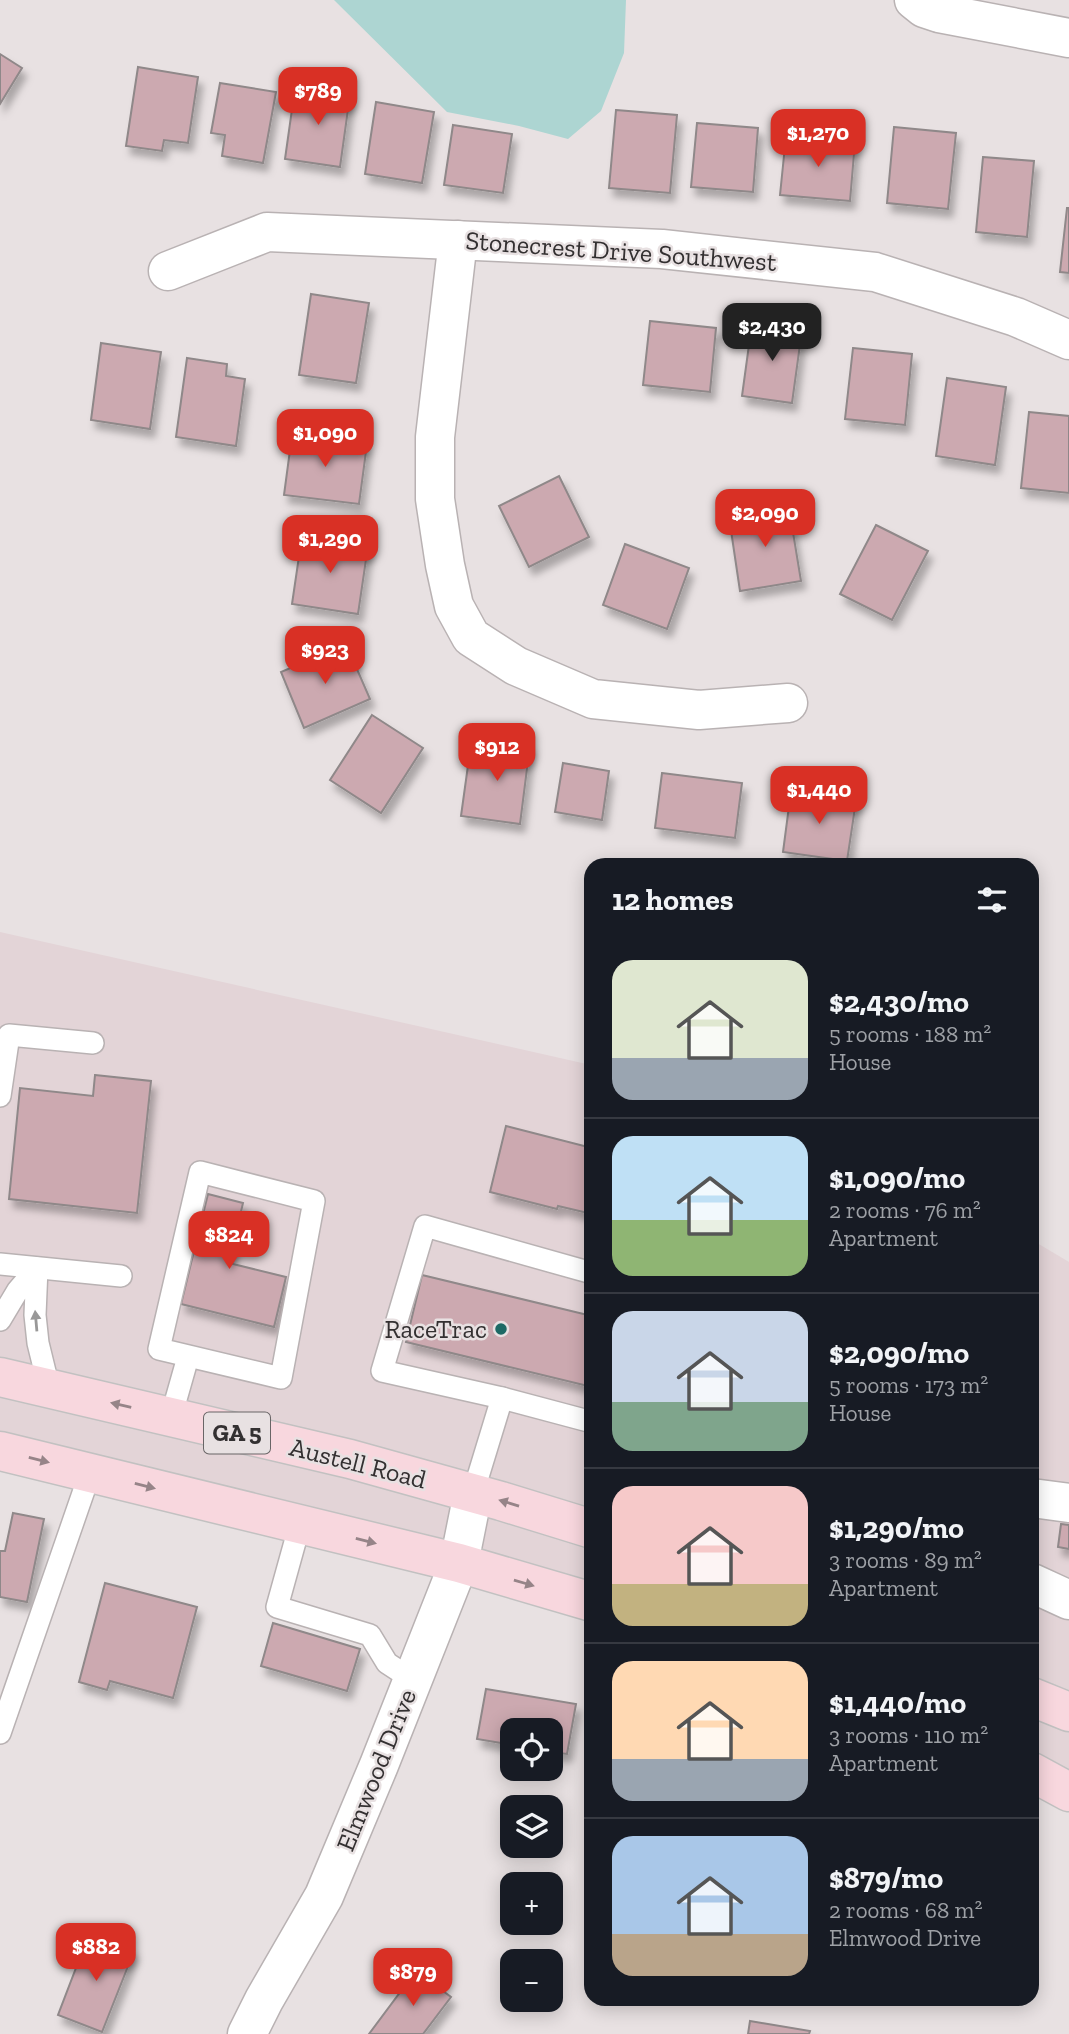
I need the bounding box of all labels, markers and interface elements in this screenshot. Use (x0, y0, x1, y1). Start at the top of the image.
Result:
pin: $789 (277, 68, 359, 127)
text: $789 (294, 76, 342, 104)
pin: $1,270 (761, 110, 875, 169)
text: $1,270 (787, 118, 849, 146)
street label: Stonecrest Drive Southwest (464, 224, 778, 278)
pin: $2,430 (715, 304, 829, 363)
text: $2,430 (738, 312, 806, 340)
pin: $1,090 (268, 410, 382, 469)
text: $1,090 (293, 418, 357, 446)
pin: $2,090 (708, 490, 822, 549)
text: $2,090 (731, 498, 799, 526)
pin: $1,290 (273, 516, 387, 575)
text: $1,290 (298, 524, 362, 552)
pin: $923 (284, 626, 366, 686)
text: $923 (301, 635, 349, 663)
pin: $912 (456, 724, 538, 783)
text: $912 (474, 732, 520, 760)
pin: $1,440 (762, 766, 876, 826)
text: $1,440 (786, 775, 852, 803)
icon: filters (973, 881, 1011, 919)
text: 12 homes (612, 882, 734, 918)
text: $2,430/mo (829, 984, 969, 1020)
icon: home (668, 988, 752, 1072)
text: 5 rooms · 188 m² (829, 1020, 991, 1048)
text: House (829, 1048, 891, 1076)
text: $1,090/mo (829, 1160, 965, 1196)
icon: home (668, 1164, 752, 1248)
text: 2 rooms · 76 m² (829, 1196, 981, 1224)
pin: $824 (188, 1212, 270, 1271)
text: $824 (204, 1220, 254, 1248)
text: Apartment (829, 1224, 938, 1252)
one-way arrow (30, 1310, 41, 1332)
place label: RaceTrac (384, 1313, 487, 1345)
marker: RaceTrac (493, 1321, 509, 1337)
text: $2,090/mo (829, 1335, 969, 1371)
icon: home (668, 1339, 752, 1423)
text: 5 rooms · 173 m² (829, 1371, 988, 1399)
text: House (829, 1399, 891, 1427)
one-way arrow (110, 1400, 132, 1411)
road number: GA 5 (204, 1413, 270, 1454)
street label: Austell Road (286, 1431, 430, 1495)
one-way arrow (29, 1455, 51, 1466)
one-way arrow (134, 1481, 156, 1492)
one-way arrow (498, 1498, 519, 1508)
text: $1,290/mo (829, 1510, 964, 1546)
icon: home (668, 1514, 752, 1598)
one-way arrow (355, 1536, 377, 1547)
text: 3 rooms · 89 m² (829, 1546, 982, 1574)
text: Apartment (829, 1574, 938, 1602)
one-way arrow (514, 1578, 535, 1588)
street label: Elmwood Drive (329, 1684, 423, 1856)
text: $1,440/mo (829, 1685, 966, 1721)
icon: home (668, 1689, 752, 1773)
map controls (500, 1718, 563, 2012)
button: locate (500, 1718, 563, 1781)
text: 3 rooms · 110 m² (829, 1721, 988, 1749)
text: Apartment (829, 1749, 938, 1777)
button: layers (500, 1795, 563, 1858)
text: $879/mo (829, 1860, 943, 1896)
icon: home (668, 1864, 752, 1948)
button: + (500, 1872, 563, 1935)
text: 2 rooms · 68 m² (829, 1896, 982, 1924)
pin: $882 (55, 1924, 137, 1983)
text: Elmwood Drive (829, 1924, 981, 1952)
text: $882 (72, 1932, 120, 1960)
pin: $879 (372, 1948, 454, 2008)
button: − (500, 1949, 563, 2012)
text: $879 (389, 1957, 437, 1985)

